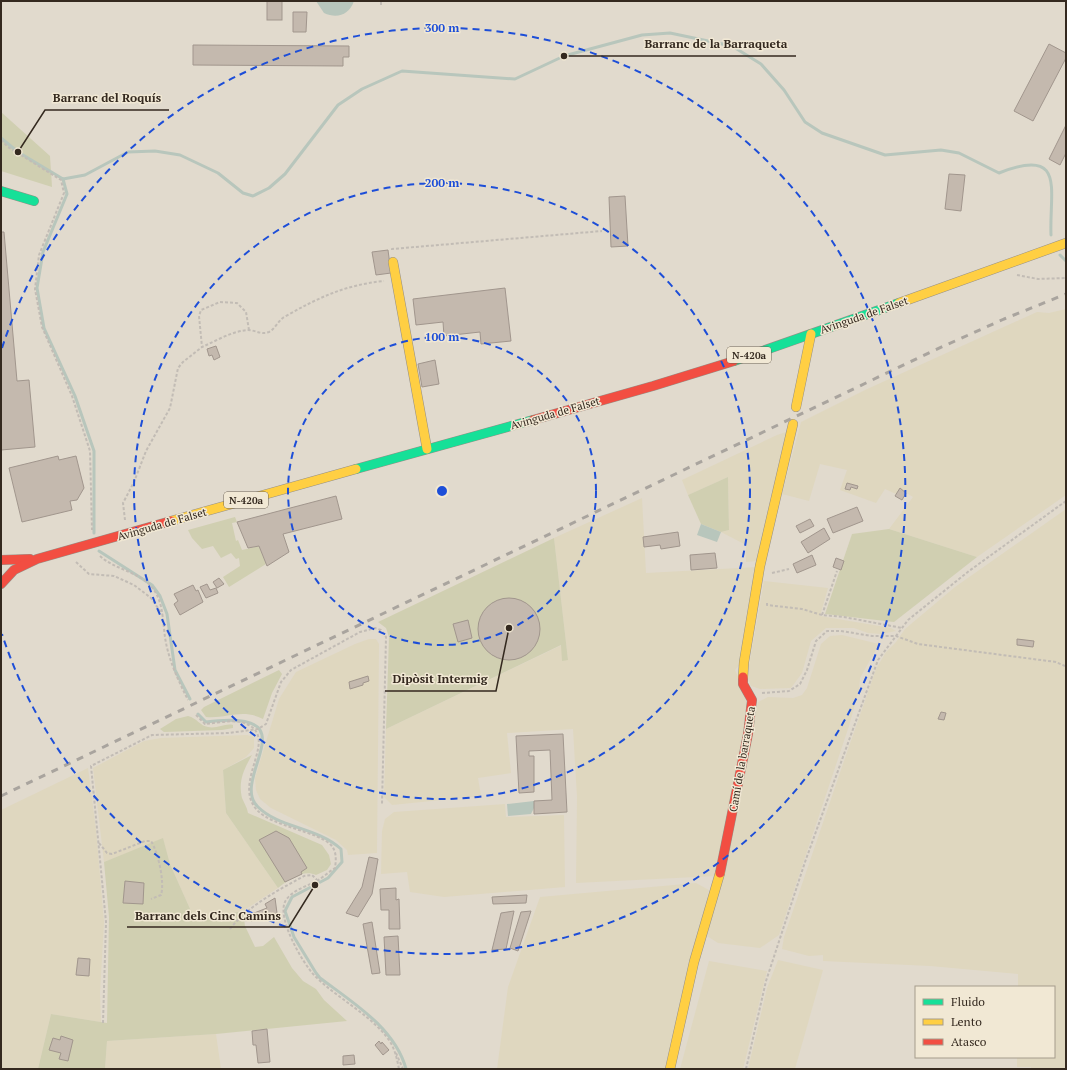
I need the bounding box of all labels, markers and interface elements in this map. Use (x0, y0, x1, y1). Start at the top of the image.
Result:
text: 300 m (425, 20, 459, 35)
callout: Barranc de la Barraqueta (637, 32, 796, 56)
text: Barranc de la Barraqueta (644, 36, 788, 51)
callout: Barranc del Roquís (45, 86, 169, 110)
text: Barranc del Roquís (53, 90, 162, 105)
text: 200 m (425, 175, 459, 190)
street label: Avinguda de Falset (818, 293, 910, 337)
text: 100 m (425, 329, 459, 344)
road number: N-420a (727, 347, 771, 363)
street label: Avinguda de Falset (509, 394, 601, 432)
centre of rings (435, 484, 449, 498)
road number: N-420a (224, 492, 268, 508)
street label: Avinguda de Falset (116, 505, 208, 543)
callout: Dipòsit Intermig (385, 667, 496, 691)
text: Dipòsit Intermig (392, 671, 488, 686)
street label: Camí de la barraqueta (726, 705, 758, 813)
callout: Barranc dels Cinc Camins (127, 903, 289, 927)
text: Barranc dels Cinc Camins (135, 908, 282, 923)
legend (915, 986, 1055, 1058)
text: Fluido (951, 994, 985, 1009)
text: Lento (951, 1014, 982, 1029)
text: Atasco (951, 1034, 987, 1049)

